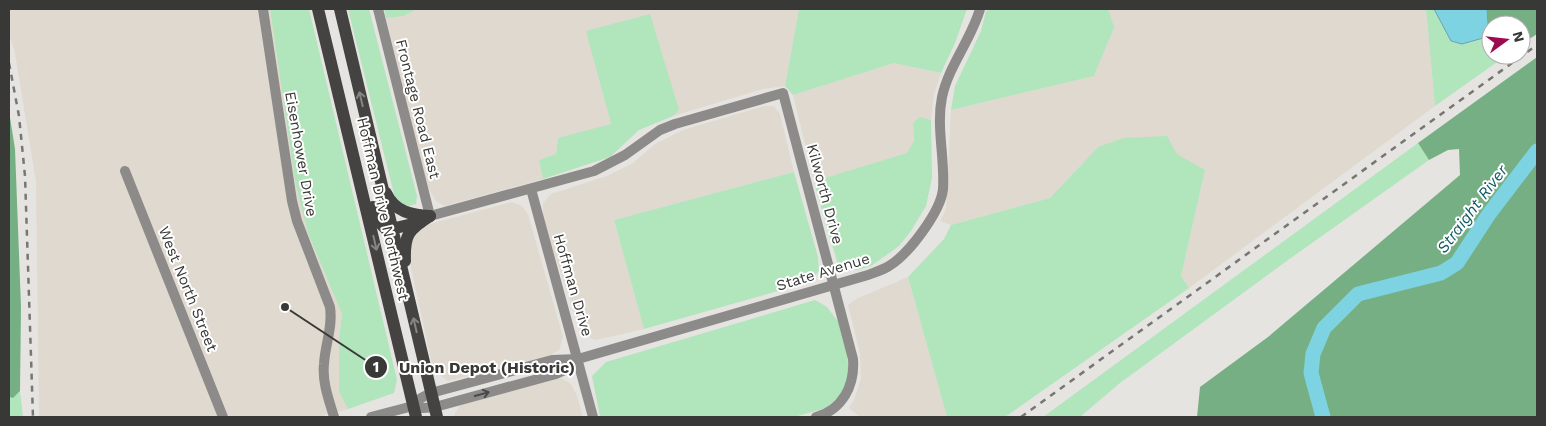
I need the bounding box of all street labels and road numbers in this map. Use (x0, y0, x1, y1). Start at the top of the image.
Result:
street label: Frontage Road East (392, 37, 444, 181)
street label: Eisenhower Drive (281, 90, 321, 218)
street label: Hoffman Drive Northwest (353, 116, 413, 303)
street label: Kilworth Drive (803, 142, 847, 246)
street label: West North Street (155, 224, 222, 355)
street label: Hoffman Drive (550, 232, 596, 338)
street label: State Avenue (774, 249, 872, 295)

